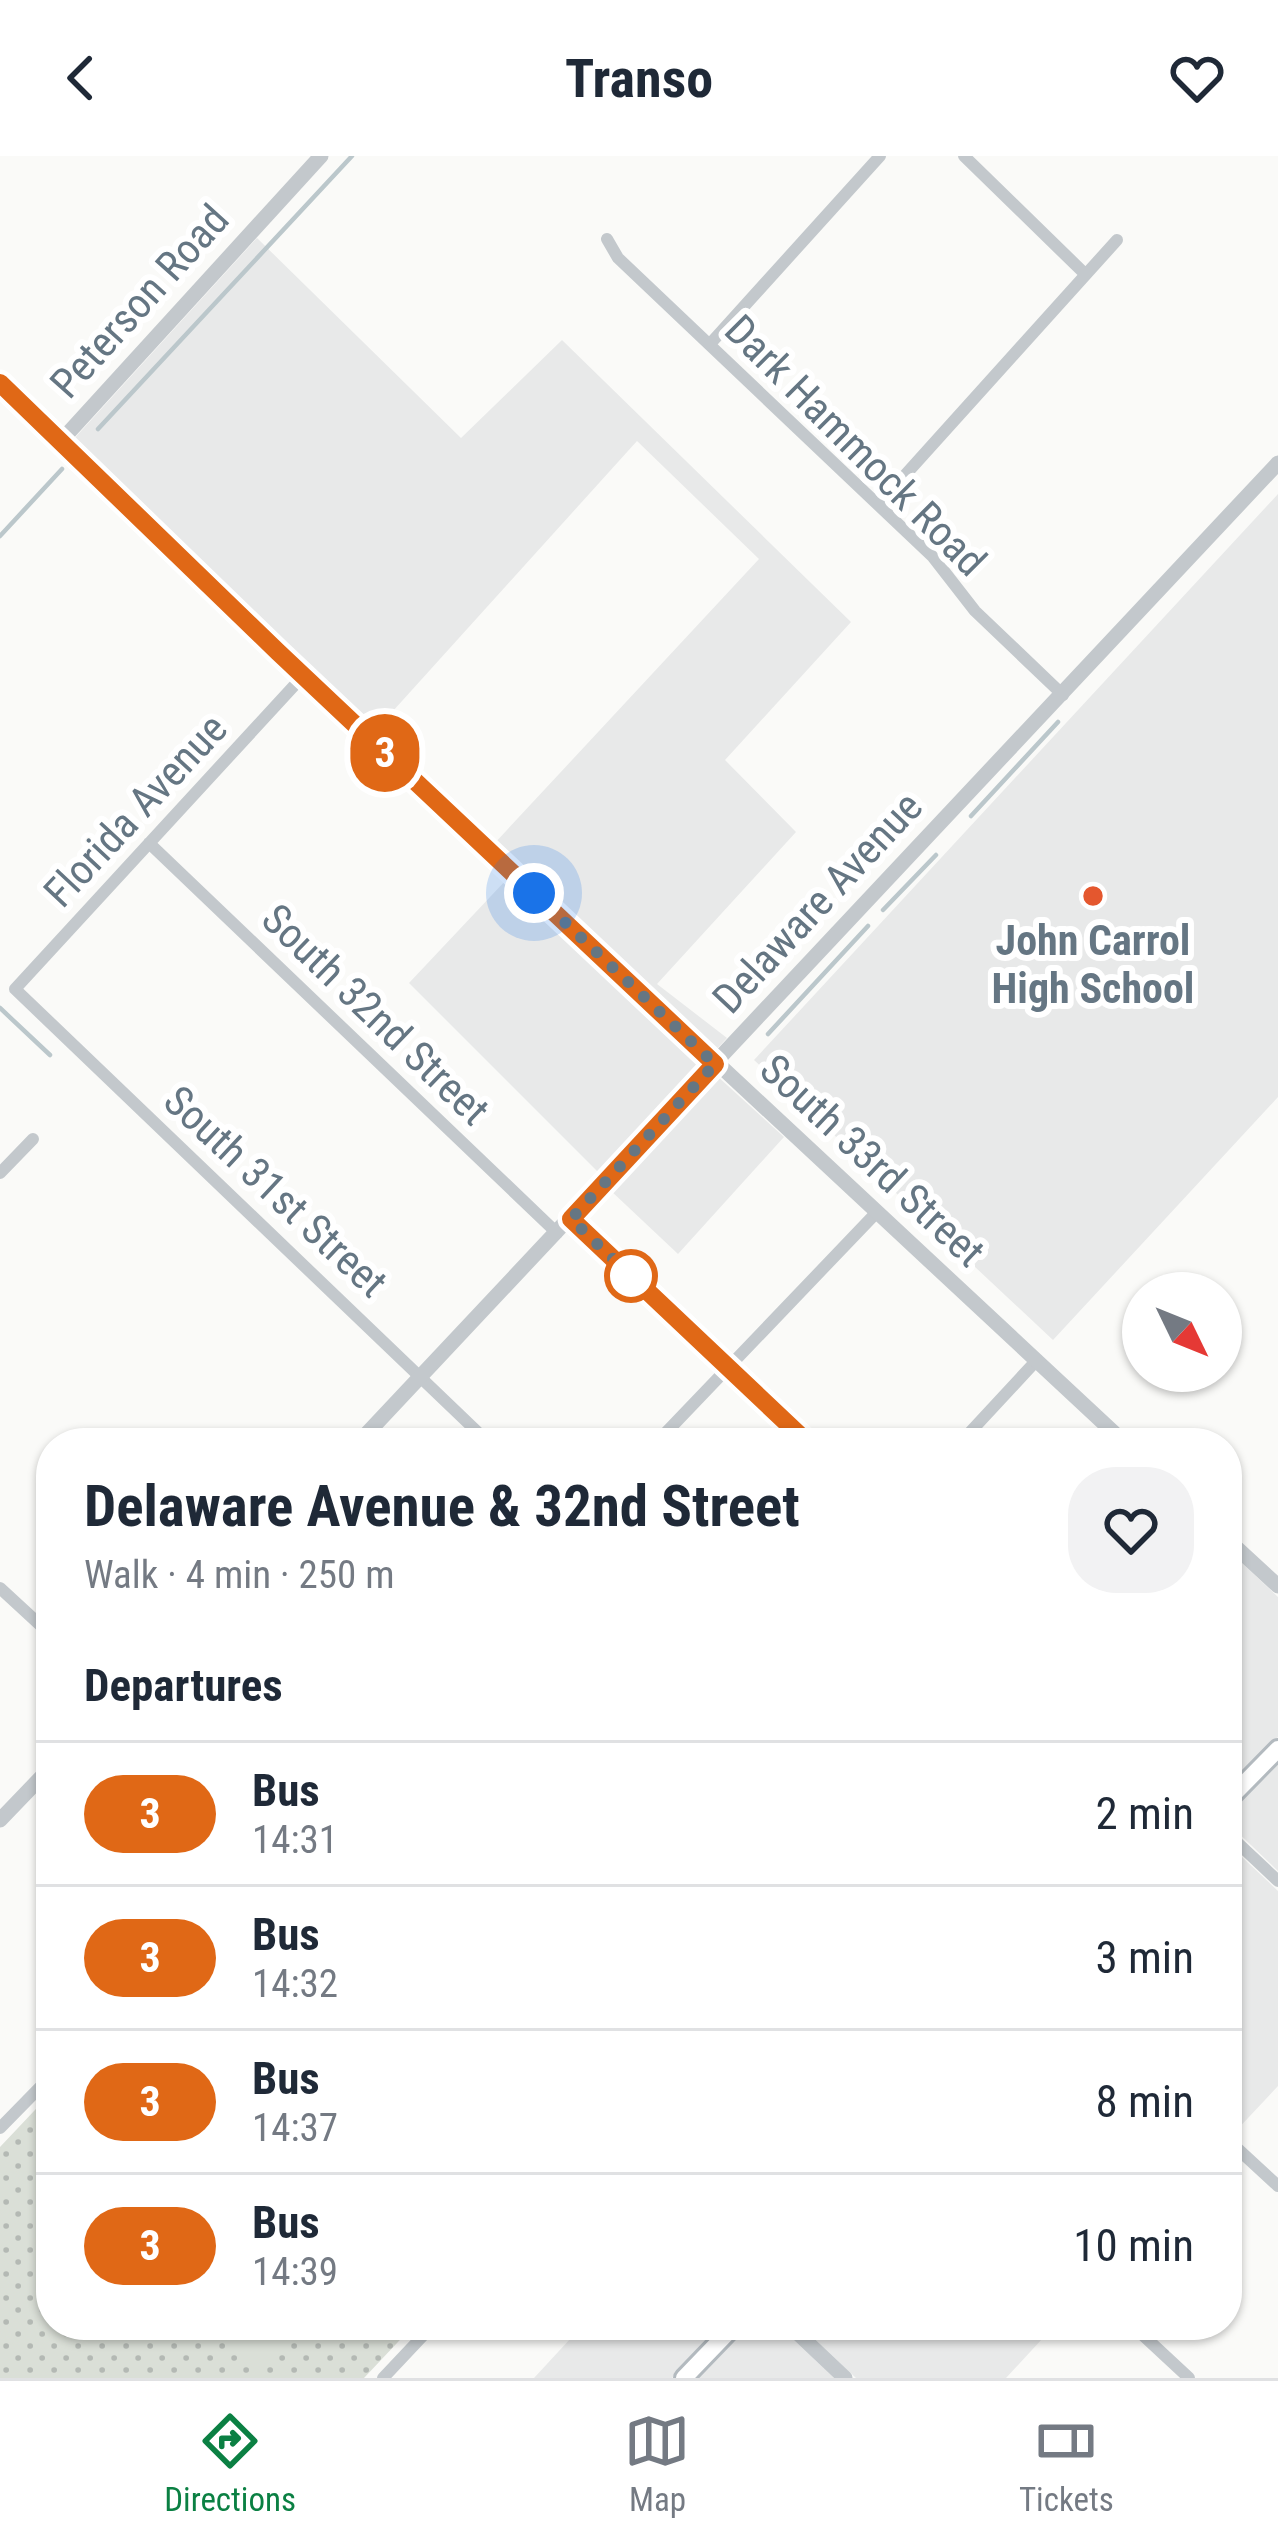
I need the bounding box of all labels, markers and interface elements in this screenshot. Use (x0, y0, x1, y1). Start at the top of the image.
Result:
icon: back (48, 45, 114, 111)
icon: heart (1164, 45, 1230, 111)
text: Transo (565, 47, 713, 110)
street label: Peterson Road (40, 195, 239, 408)
street label: Dark Hammock Road (715, 305, 996, 586)
street label: Florida Avenue (34, 704, 237, 917)
line badge: 3 (346, 714, 424, 792)
text: 3 (374, 728, 396, 777)
street label: Delaware Avenue (703, 782, 932, 1023)
your location (504, 863, 564, 923)
marker: John Carrol High School (1080, 883, 1106, 909)
street label: South 32nd Street (252, 894, 499, 1135)
place label: John Carrol High School (992, 916, 1194, 1013)
street label: South 33rd Street (751, 1044, 995, 1277)
street label: South 31st Street (154, 1076, 397, 1307)
unlabelled marker (606, 1251, 656, 1301)
north arrow (1122, 1272, 1242, 1392)
map controls (1122, 1272, 1242, 1392)
button: heart (1068, 1467, 1194, 1593)
text: Delaware Avenue & 32nd Street (84, 1473, 800, 1540)
text: Walk · 4 min · 250 m (84, 1552, 395, 1598)
text: Departures (84, 1659, 283, 1712)
text: Bus (252, 1764, 320, 1817)
text: 2 min (1095, 1787, 1194, 1840)
text: 3 (139, 1789, 161, 1838)
text: 14:31 (252, 1817, 338, 1863)
text: Bus (252, 1908, 320, 1961)
text: 3 min (1095, 1931, 1194, 1984)
text: 3 (139, 1933, 161, 1982)
text: 14:32 (252, 1961, 338, 2007)
text: Bus (252, 2052, 320, 2105)
text: 8 min (1095, 2075, 1194, 2128)
text: 3 (139, 2077, 161, 2126)
text: 14:37 (252, 2105, 338, 2151)
text: Bus (252, 2196, 320, 2249)
text: 10 min (1073, 2219, 1194, 2272)
text: 3 (139, 2221, 161, 2270)
text: 14:39 (252, 2249, 338, 2295)
tab: Directions (164, 2408, 296, 2519)
tab: Map (624, 2408, 690, 2519)
tab: Tickets (1019, 2408, 1114, 2519)

